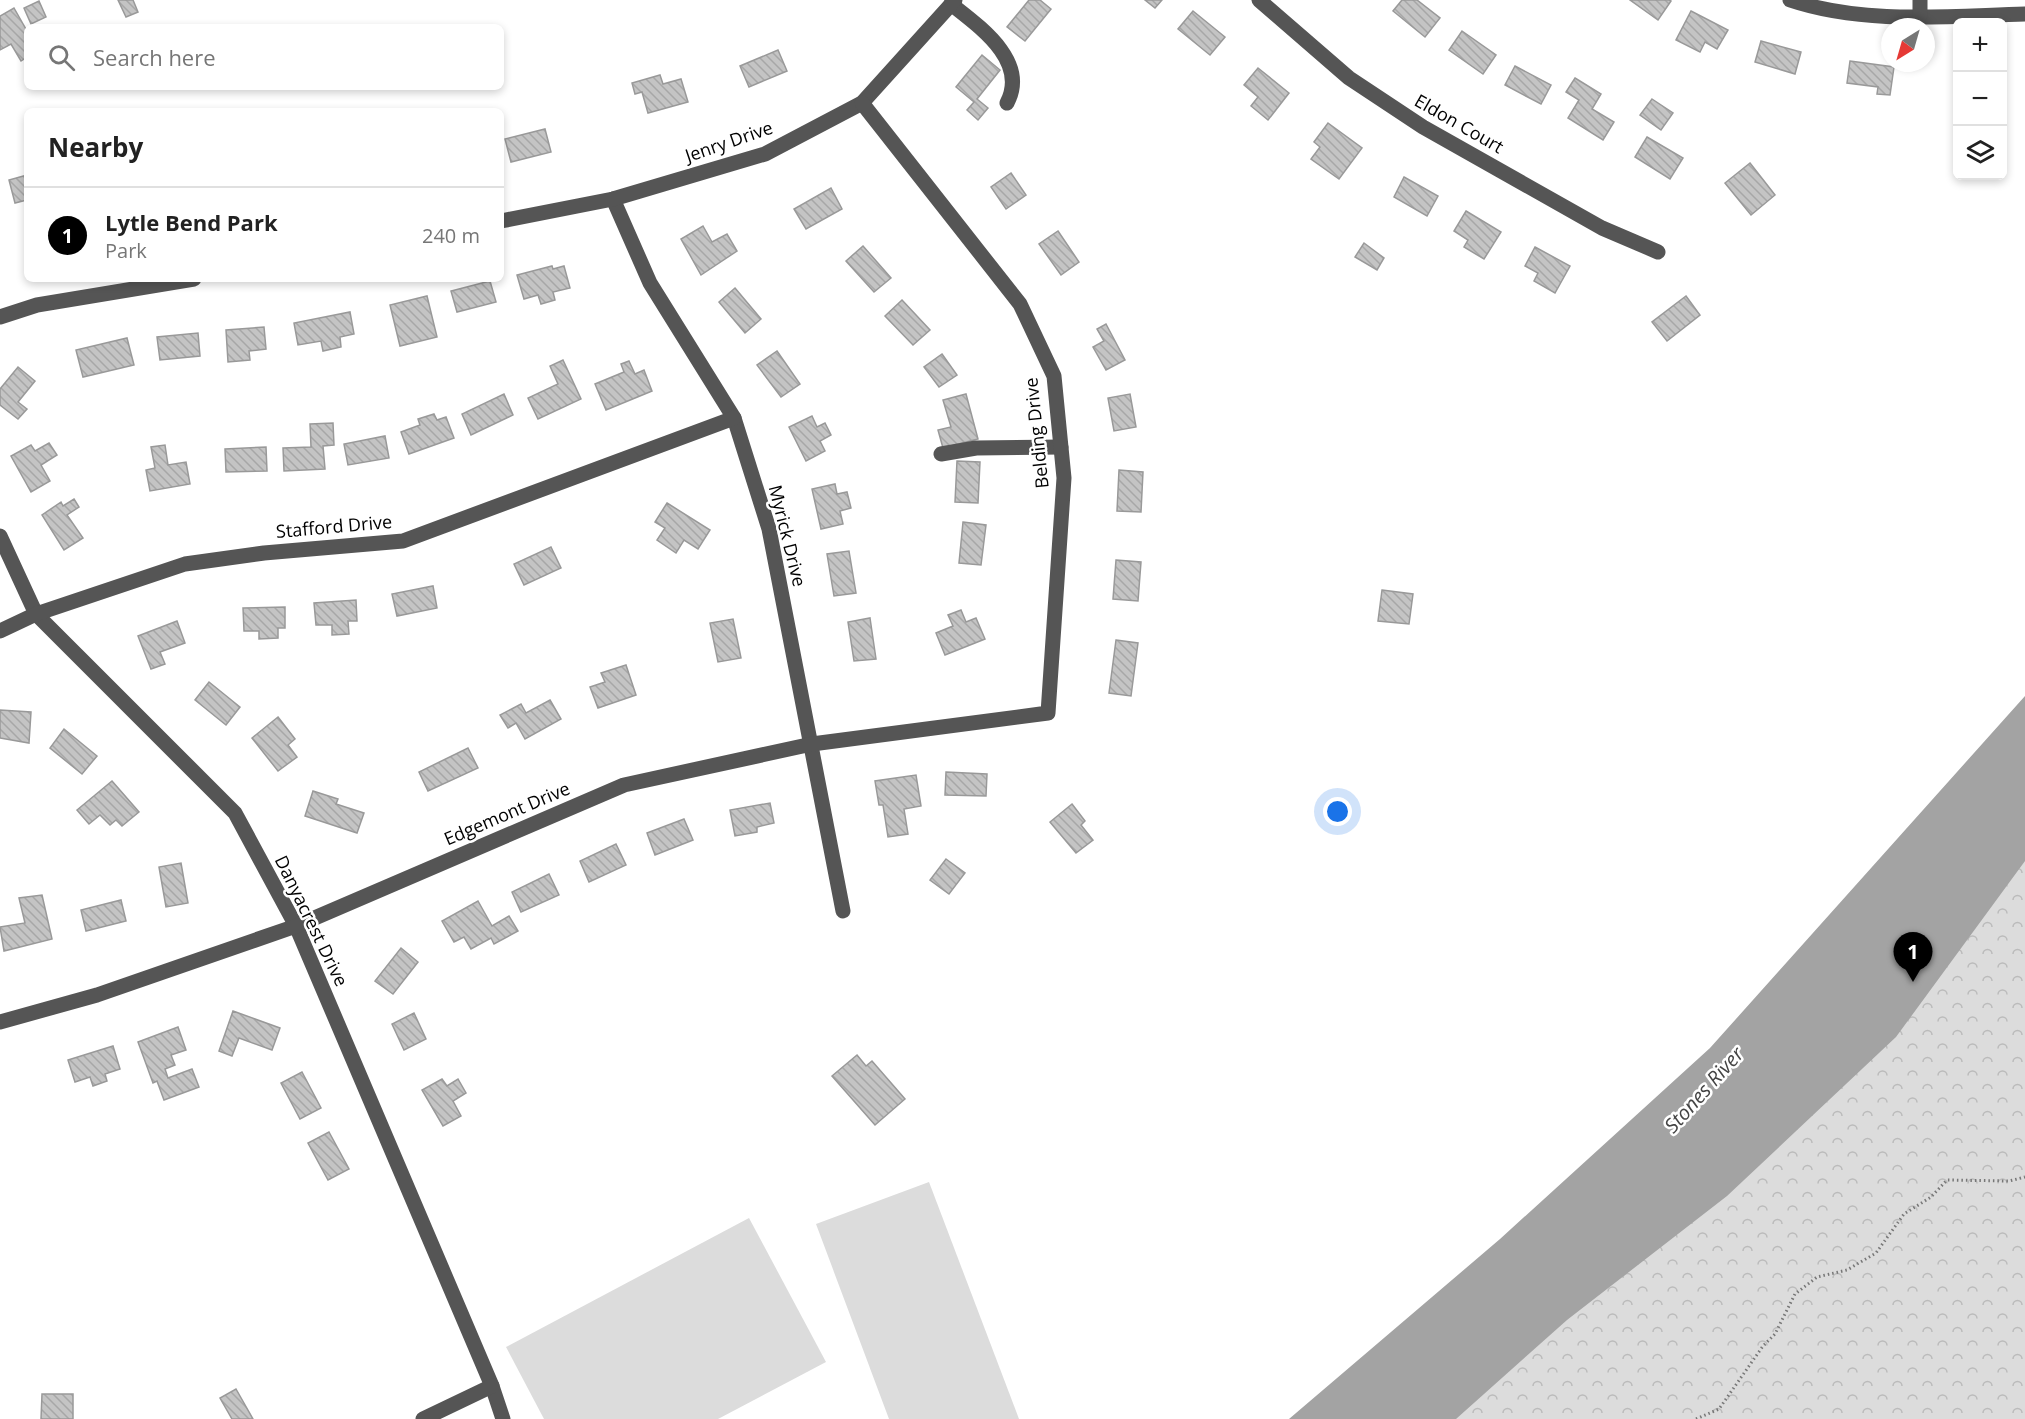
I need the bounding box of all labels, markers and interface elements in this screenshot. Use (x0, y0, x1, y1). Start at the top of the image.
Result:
north arrow (1881, 18, 1935, 72)
map controls (1953, 18, 2007, 180)
button: + (1953, 18, 2007, 72)
search box (24, 24, 504, 90)
icon: search (45, 41, 78, 74)
text: Search here (93, 42, 216, 72)
button: − (1953, 72, 2007, 126)
street label: Eldon Court (1411, 88, 1508, 158)
street label: Jenry Drive (680, 115, 776, 168)
button: layers (1953, 126, 2007, 180)
text: Nearby (48, 129, 143, 165)
text: Lytle Bend Park (105, 207, 278, 237)
text: 1 (62, 222, 73, 249)
text: 240 m (422, 222, 480, 249)
text: Park (105, 237, 147, 264)
street label: Belding Drive (1018, 376, 1054, 490)
street label: Myrick Drive (764, 482, 812, 589)
street label: Stafford Drive (275, 509, 393, 543)
street label: Edgemont Drive (440, 776, 573, 850)
your location (1323, 797, 1352, 826)
street label: Danyacrest Drive (270, 851, 354, 990)
pin: 1 (1894, 932, 1932, 982)
water label: Stones River (1658, 1040, 1750, 1138)

